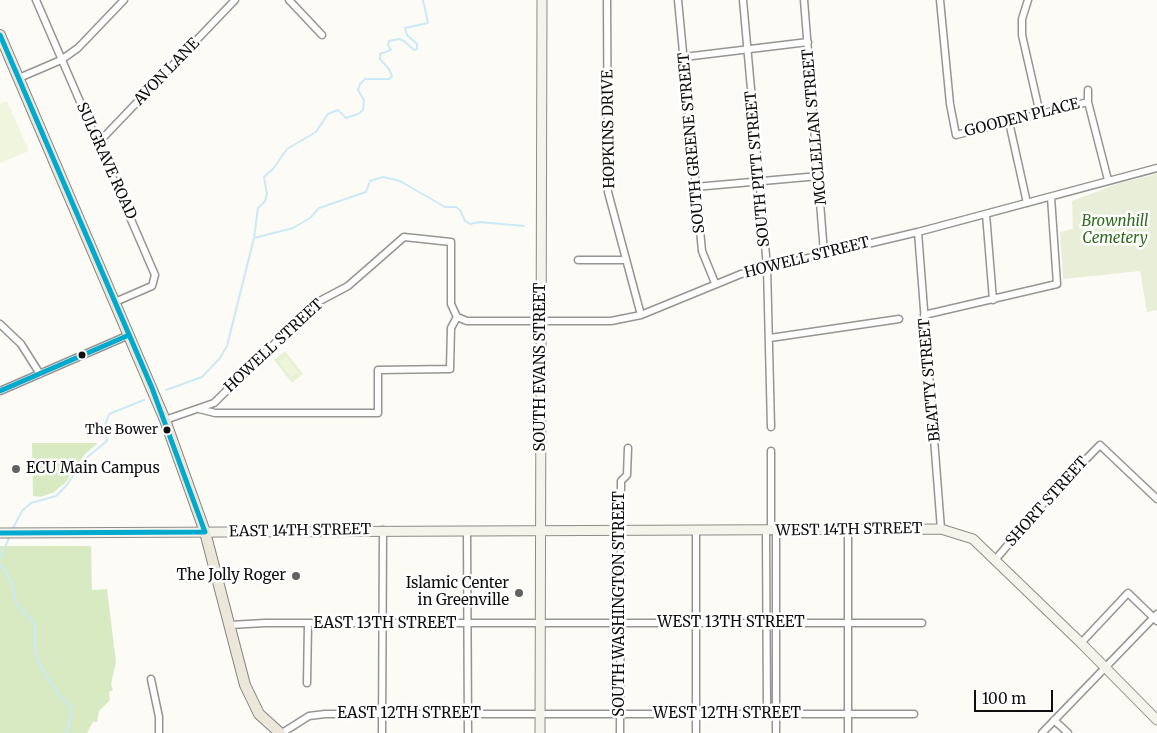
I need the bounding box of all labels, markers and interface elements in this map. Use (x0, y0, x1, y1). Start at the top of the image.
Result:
street label: AVON LANE (131, 35, 203, 109)
street label: MCCLELLAN STREET (799, 48, 831, 206)
street label: SOUTH GREENE STREET (675, 52, 709, 234)
street label: HOPKINS DRIVE (599, 69, 619, 189)
street label: SOUTH PITT STREET (742, 90, 774, 248)
street label: GOODEN PLACE (963, 95, 1081, 141)
street label: SULGRAVE ROAD (72, 100, 140, 222)
park label: Brownhill Cemetery (1081, 213, 1149, 248)
street label: HOWELL STREET (743, 234, 871, 282)
street label: SOUTH EVANS STREET (532, 283, 550, 451)
street label: HOWELL STREET (221, 296, 327, 396)
street label: BEATTY STREET (916, 318, 944, 442)
unlabelled marker (77, 350, 87, 360)
place label: The Bower (85, 422, 158, 438)
marker: The Bower (162, 425, 172, 435)
street label: SHORT STREET (1002, 453, 1092, 551)
place label: ECU Main Campus (26, 460, 160, 478)
marker: ECU Main Campus (10, 463, 22, 475)
street label: SOUTH WASHINGTON STREET (611, 491, 629, 717)
street label: WEST 14TH STREET (776, 520, 922, 540)
street label: EAST 14TH STREET (229, 521, 371, 541)
place label: The Jolly Roger (177, 567, 286, 585)
marker: The Jolly Roger (290, 570, 302, 582)
place label: Islamic Center in Greenville (406, 575, 509, 610)
marker: Islamic Center in Greenville (513, 587, 525, 599)
street label: WEST 13TH STREET (657, 614, 805, 632)
street label: EAST 13TH STREET (313, 615, 457, 633)
scale bar (977, 680, 1056, 712)
text: 100 m (982, 689, 1026, 708)
street label: EAST 12TH STREET (337, 705, 481, 723)
street label: WEST 12TH STREET (653, 705, 801, 723)

